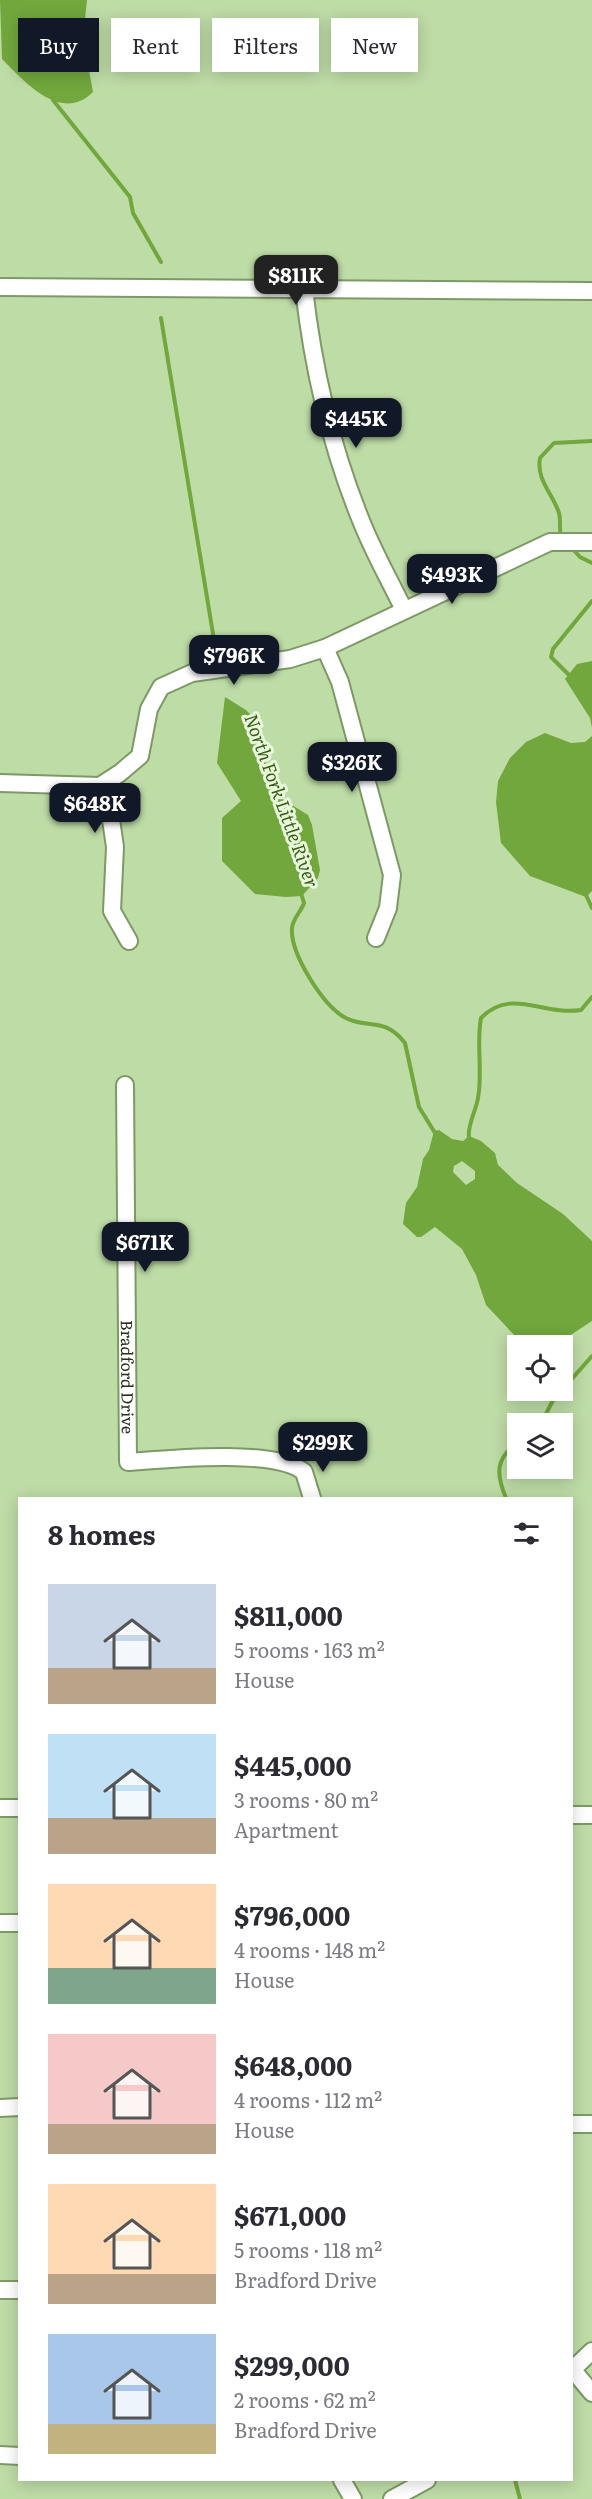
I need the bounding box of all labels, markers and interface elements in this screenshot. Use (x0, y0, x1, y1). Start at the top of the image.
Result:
chip: Buy (18, 18, 99, 72)
chip: Rent (111, 18, 200, 72)
chip: Filters (212, 18, 319, 72)
chip: New (331, 18, 418, 72)
pin: $811K (254, 255, 338, 306)
text: $811K (268, 259, 324, 289)
pin: $445K (314, 398, 398, 449)
text: $445K (325, 402, 387, 432)
pin: $493K (410, 554, 494, 605)
text: $493K (421, 558, 483, 588)
pin: $796K (192, 635, 276, 686)
text: $796K (203, 639, 265, 669)
water label: North Fork Little River (238, 710, 326, 891)
pin: $326K (310, 742, 394, 793)
text: $326K (322, 746, 382, 776)
pin: $648K (53, 783, 137, 834)
text: $648K (63, 787, 127, 817)
pin: $671K (103, 1222, 187, 1273)
text: $671K (116, 1226, 174, 1256)
street label: Bradford Drive (116, 1320, 141, 1434)
map controls (507, 1335, 573, 1479)
button: locate (507, 1335, 573, 1401)
button: layers (507, 1413, 573, 1479)
pin: $299K (281, 1422, 365, 1473)
text: $299K (292, 1426, 354, 1456)
text: 8 homes (48, 1514, 156, 1553)
icon: filters (510, 1517, 543, 1550)
text: $811,000 (234, 1595, 343, 1634)
icon: home (96, 1608, 168, 1680)
text: 5 rooms · 163 m² (234, 1634, 385, 1664)
text: House (234, 1664, 294, 1694)
text: $445,000 (234, 1745, 352, 1784)
icon: home (96, 1758, 168, 1830)
text: 3 rooms · 80 m² (234, 1784, 378, 1814)
text: Apartment (234, 1814, 339, 1844)
text: $796,000 (234, 1895, 350, 1934)
icon: home (96, 1908, 168, 1980)
text: 4 rooms · 148 m² (234, 1934, 385, 1964)
text: House (234, 1964, 294, 1994)
text: $648,000 (234, 2045, 352, 2084)
icon: home (96, 2058, 168, 2130)
text: 4 rooms · 112 m² (234, 2084, 382, 2114)
text: House (234, 2114, 294, 2144)
text: $671,000 (234, 2195, 346, 2234)
icon: home (96, 2208, 168, 2280)
text: 5 rooms · 118 m² (234, 2234, 382, 2264)
text: Bradford Drive (234, 2264, 377, 2294)
text: $299,000 (234, 2345, 350, 2384)
icon: home (96, 2358, 168, 2430)
text: 2 rooms · 62 m² (234, 2384, 376, 2414)
text: Bradford Drive (234, 2414, 377, 2444)

